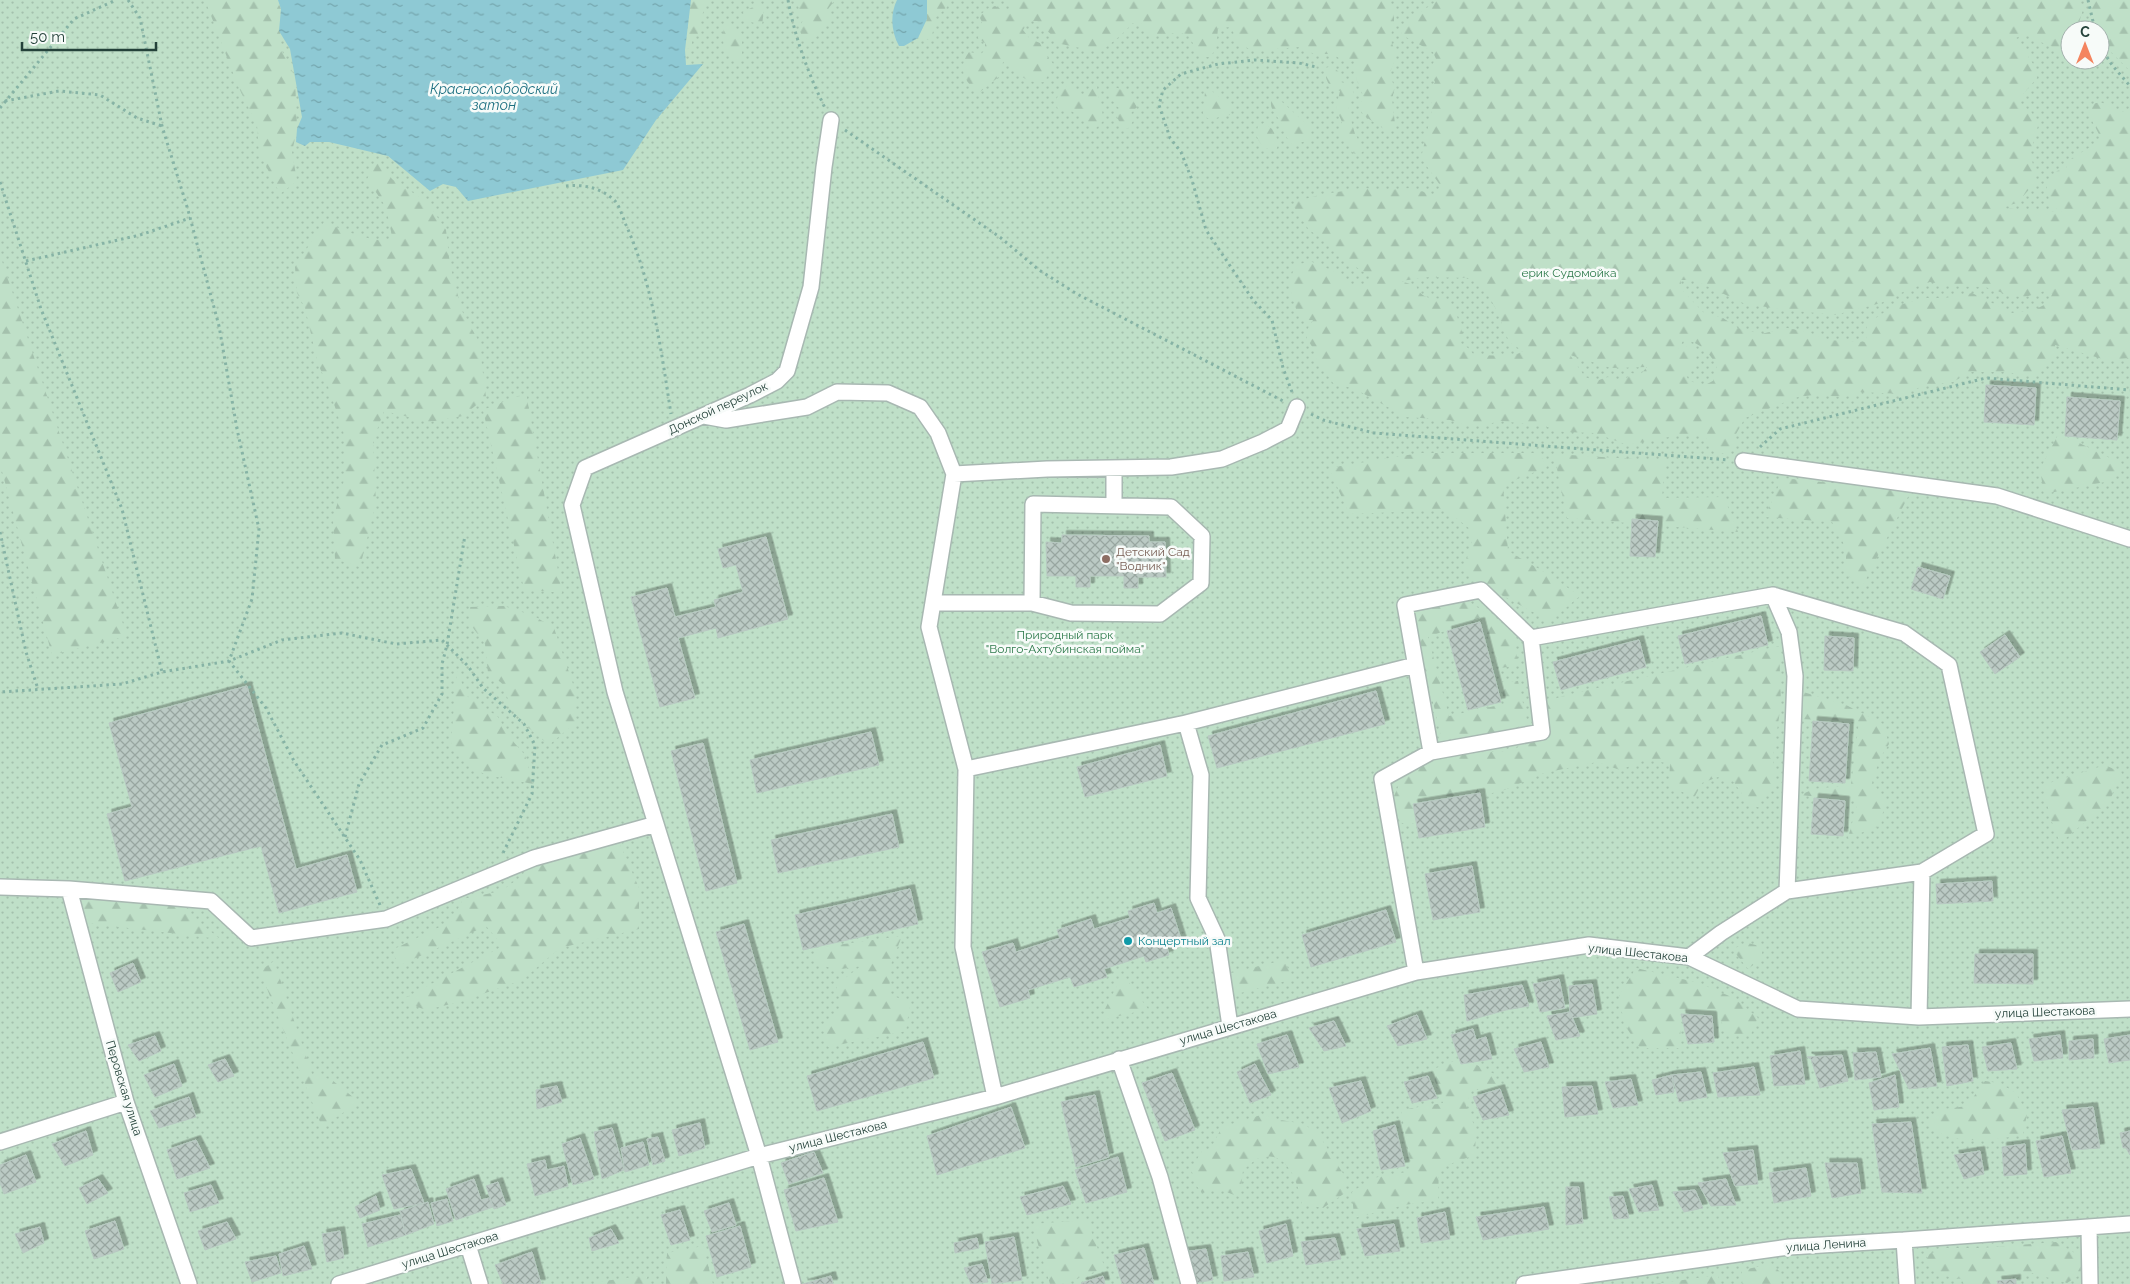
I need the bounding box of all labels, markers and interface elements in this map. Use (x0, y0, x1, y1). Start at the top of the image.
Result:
scale bar (22, 20, 156, 52)
north arrow (2060, 20, 2110, 70)
text: С (2080, 24, 2090, 40)
text: 50 m (30, 28, 65, 46)
water label: Краснослободский затон (430, 81, 558, 113)
park label: ерик Судомойка (1521, 266, 1617, 280)
street label: Донской переулок (666, 379, 770, 437)
place label: Детский Сад "Водник" (1116, 545, 1190, 573)
marker: Детский Сад "Водник" (1100, 553, 1112, 565)
park label: Природный парк "Волго-Ахтубинская пойма" (986, 628, 1144, 656)
place label: Концертный зал (1138, 934, 1231, 948)
marker: Концертный зал (1122, 935, 1134, 947)
street label: улица Шестакова (1587, 941, 1689, 965)
street label: улица Шестакова (1995, 1003, 2095, 1021)
street label: улица Шестакова (1178, 1006, 1278, 1048)
street label: Перовская улица (103, 1039, 145, 1137)
street label: улица Шестакова (788, 1117, 888, 1155)
street label: улица Шестакова (400, 1229, 500, 1271)
street label: улица Ленина (1785, 1235, 1867, 1255)

